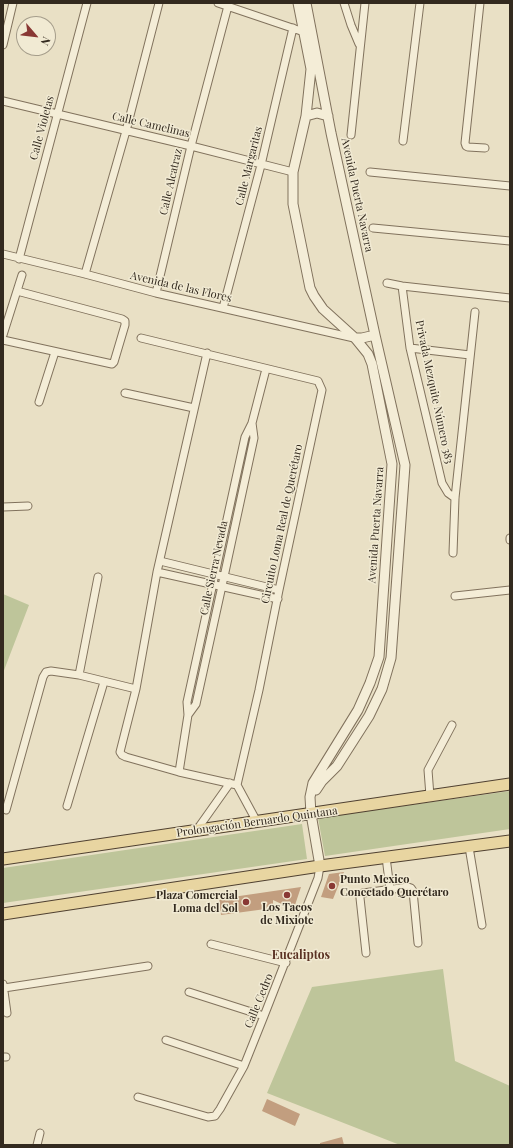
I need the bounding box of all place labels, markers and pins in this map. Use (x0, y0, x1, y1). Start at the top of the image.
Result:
place label: Punto Mexico Conectado Querétaro (340, 873, 449, 899)
marker: Punto Mexico Conectado Querétaro (327, 881, 337, 891)
place label: Plaza Comercial Loma del Sol (156, 889, 238, 915)
marker: Los Tacos de Mixiote (282, 890, 292, 900)
marker: Plaza Comercial Loma del Sol (241, 897, 251, 907)
place label: Los Tacos de Mixiote (260, 901, 314, 927)

